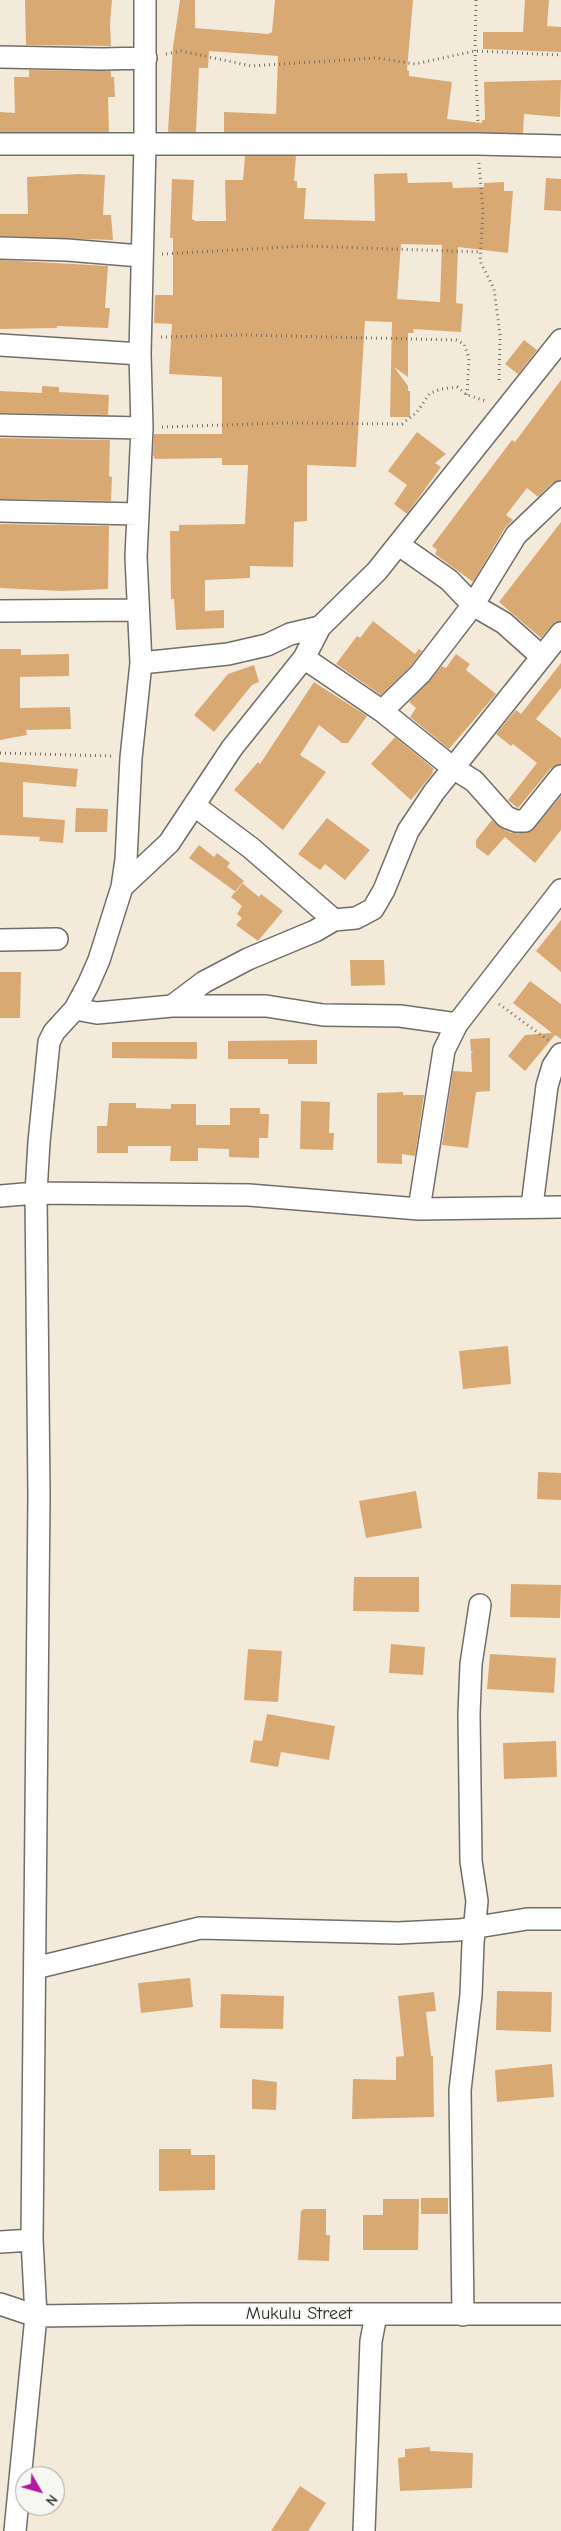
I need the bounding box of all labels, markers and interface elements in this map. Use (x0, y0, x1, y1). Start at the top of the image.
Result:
street label: Mukulu Street (246, 2303, 352, 2325)
north arrow (15, 2466, 65, 2516)
text: N (42, 2491, 61, 2509)

